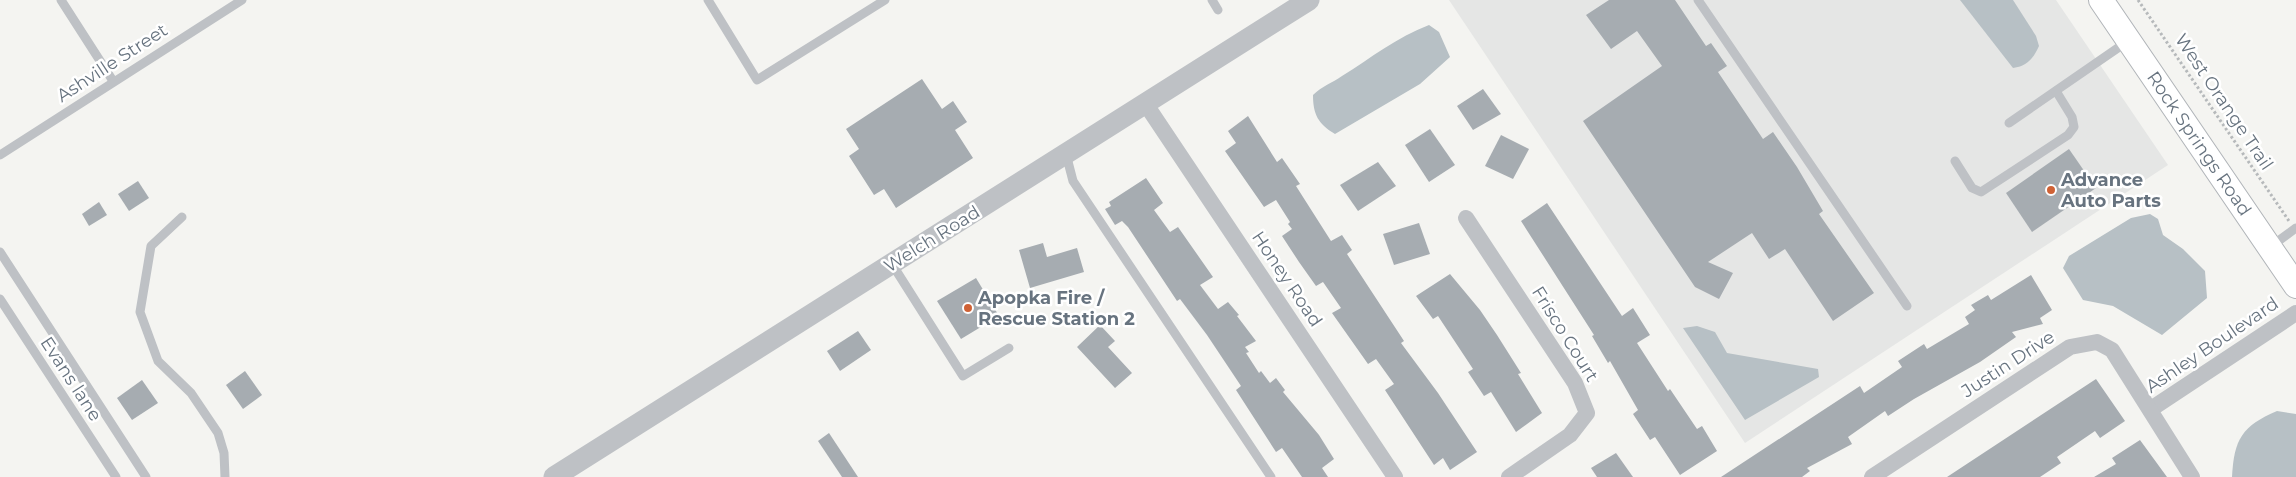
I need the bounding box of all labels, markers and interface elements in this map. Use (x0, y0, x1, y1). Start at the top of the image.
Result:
street label: Ashville Street (52, 19, 172, 107)
street label: West Orange Trail (2170, 30, 2278, 174)
street label: Rock Springs Road (2142, 67, 2256, 220)
place label: Advance Auto Parts (2060, 169, 2161, 212)
marker: Advance Auto Parts (2045, 184, 2057, 196)
street label: Welch Road (880, 201, 984, 277)
street label: Honey Road (1247, 227, 1327, 331)
street label: Frisco Court (1527, 282, 1603, 386)
place label: Apopka Fire / Rescue Station 2 (977, 287, 1135, 330)
street label: Ashley Boulevard (2141, 292, 2283, 398)
marker: Apopka Fire / Rescue Station 2 (962, 302, 974, 314)
street label: Justin Drive (1957, 326, 2059, 403)
street label: Evans lane (36, 333, 106, 425)

